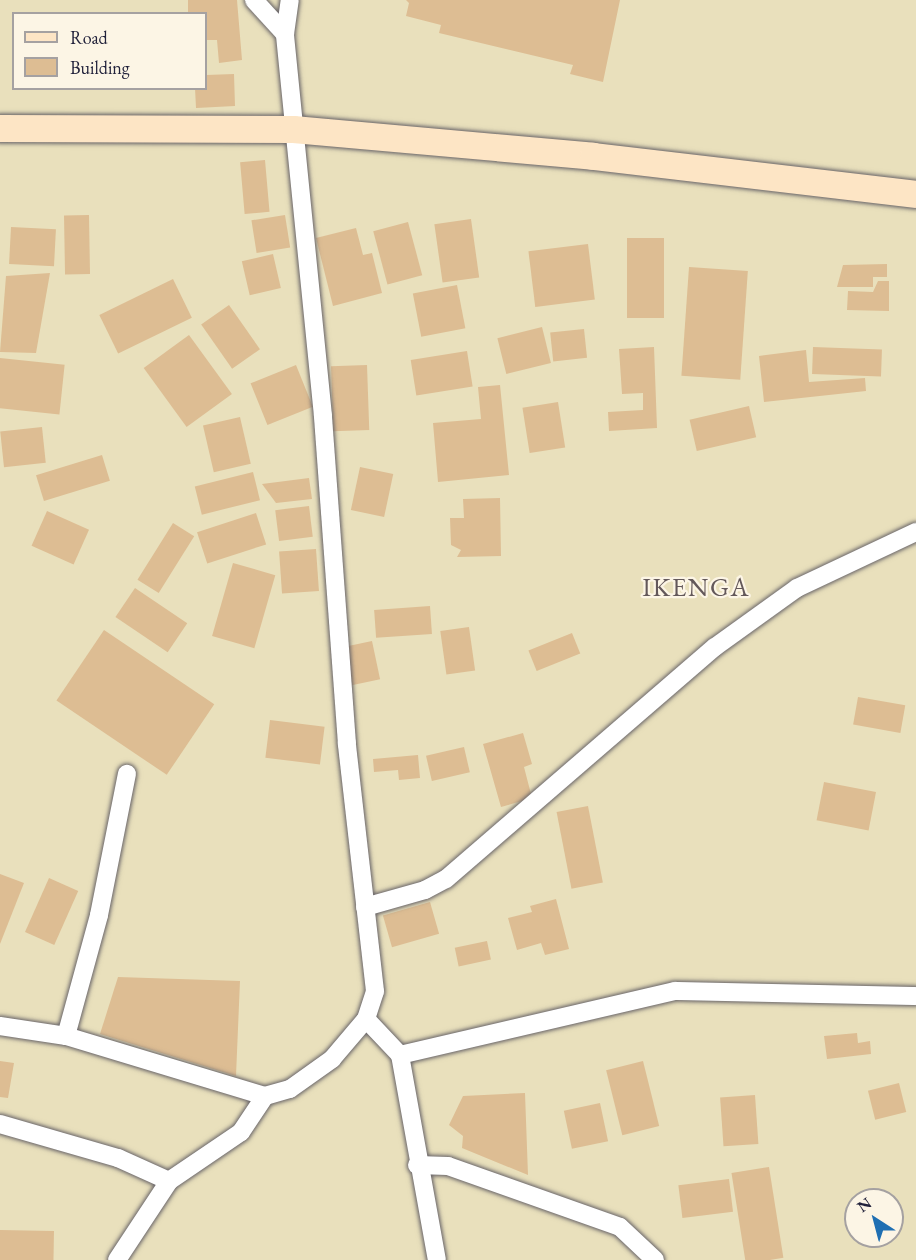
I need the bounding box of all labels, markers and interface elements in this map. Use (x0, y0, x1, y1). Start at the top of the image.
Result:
legend (12, 12, 207, 90)
text: Road (70, 26, 108, 49)
text: Building (70, 56, 130, 79)
district label: IKENGA (642, 572, 750, 604)
north arrow (844, 1188, 904, 1248)
text: N (853, 1192, 876, 1217)

